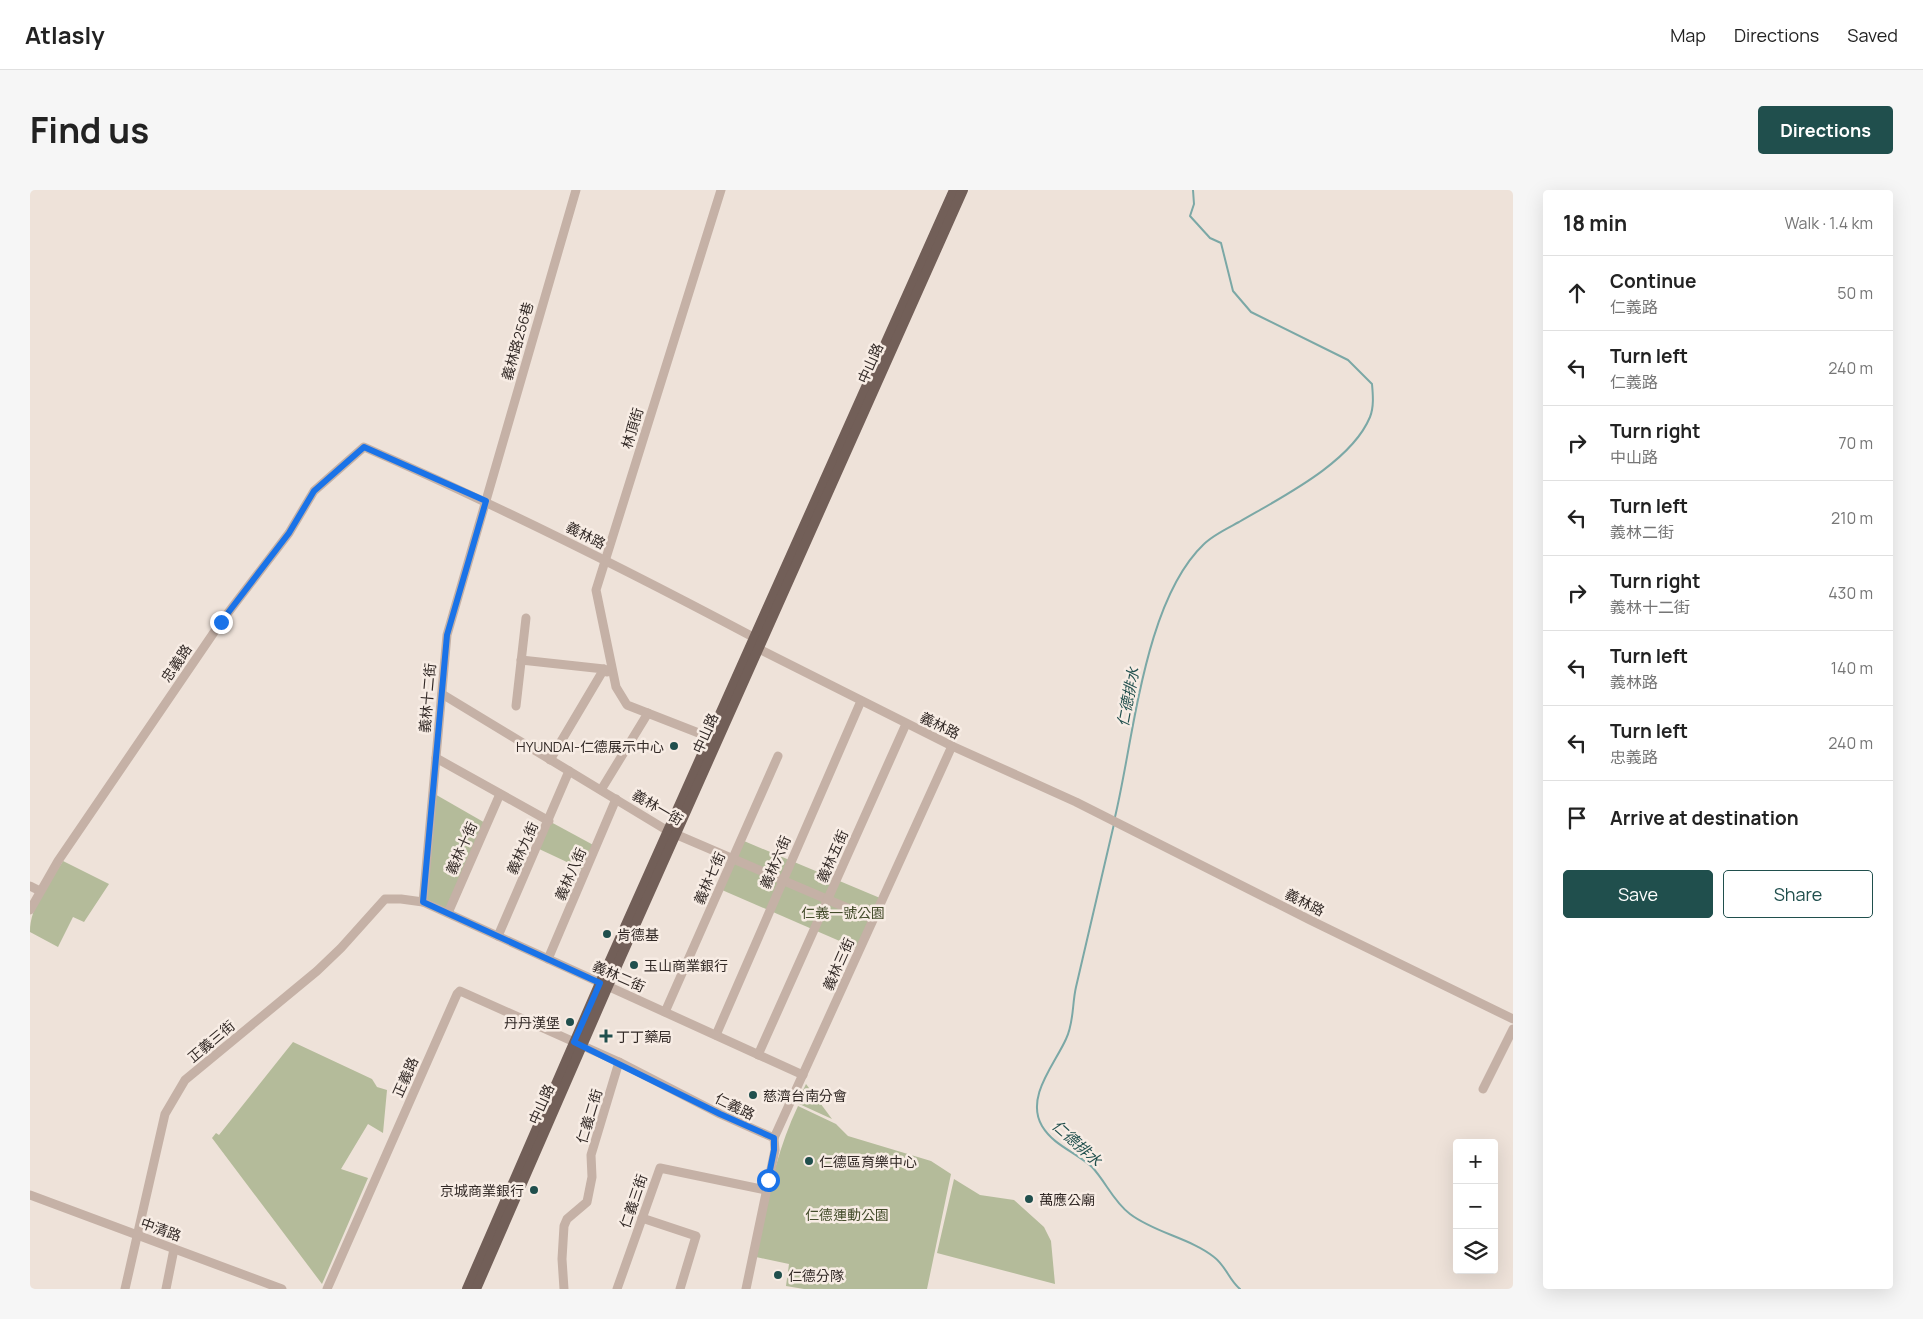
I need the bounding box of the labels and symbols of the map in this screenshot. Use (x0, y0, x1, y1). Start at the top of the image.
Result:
street label: 義林路256巷 (497, 300, 537, 382)
street label: 中山路 (853, 340, 887, 386)
street label: 林頂街 (617, 405, 647, 451)
street label: 義林路 (563, 517, 609, 553)
route end (210, 611, 233, 634)
street label: 忠義路 (156, 640, 196, 686)
street label: 義林十二街 (414, 662, 440, 734)
water label: 仁德排水 (1112, 665, 1144, 728)
street label: 義林路 (917, 707, 963, 743)
street label: 中山路 (688, 710, 722, 756)
place label: HYUNDAI-仁德展示中心 (516, 737, 664, 756)
marker: HYUNDAI-仁德展示中心 (668, 740, 680, 752)
street label: 義林一街 (629, 785, 687, 829)
street label: 義林十街 (441, 819, 481, 877)
street label: 義林九街 (502, 819, 542, 877)
street label: 義林五街 (812, 827, 852, 885)
street label: 義林六街 (755, 833, 795, 891)
street label: 義林八街 (550, 845, 590, 903)
street label: 義林七街 (689, 849, 729, 907)
street label: 義林路 (1282, 884, 1328, 920)
park label: 仁義一號公園 (801, 903, 885, 922)
place label: 肯德基 (617, 925, 659, 944)
marker: 肯德基 (601, 928, 613, 940)
street label: 義林三街 (818, 935, 858, 993)
street label: 義林二街 (590, 956, 648, 996)
place label: 玉山商業銀行 (644, 956, 728, 975)
marker: 玉山商業銀行 (628, 959, 640, 971)
place label: 丹丹漢堡 (504, 1013, 560, 1032)
street label: 正義三街 (183, 1016, 239, 1066)
marker: 丹丹漢堡 (564, 1016, 576, 1028)
place label: 丁丁藥局 (616, 1027, 672, 1046)
marker: 丁丁藥局 (600, 1030, 612, 1042)
street label: 正義路 (388, 1054, 422, 1100)
street label: 中山路 (524, 1081, 558, 1127)
street label: 仁義二街 (572, 1086, 606, 1146)
place label: 慈濟台南分會 (763, 1086, 847, 1105)
street label: 仁義路 (712, 1088, 758, 1124)
marker: 慈濟台南分會 (747, 1089, 759, 1101)
water label: 仁德排水 (1048, 1115, 1107, 1172)
place label: 仁德區育樂中心 (819, 1152, 917, 1171)
marker: 仁德區育樂中心 (803, 1155, 815, 1167)
route start (757, 1169, 780, 1192)
street label: 仁義三街 (615, 1171, 651, 1231)
place label: 京城商業銀行 (440, 1181, 524, 1200)
marker: 京城商業銀行 (528, 1184, 540, 1196)
place label: 萬應公廟 (1039, 1190, 1095, 1209)
marker: 萬應公廟 (1023, 1193, 1035, 1205)
park label: 仁德運動公園 (805, 1205, 889, 1224)
street label: 中清路 (138, 1213, 184, 1245)
place label: 仁德分隊 (788, 1266, 844, 1285)
marker: 仁德分隊 (772, 1269, 784, 1281)

